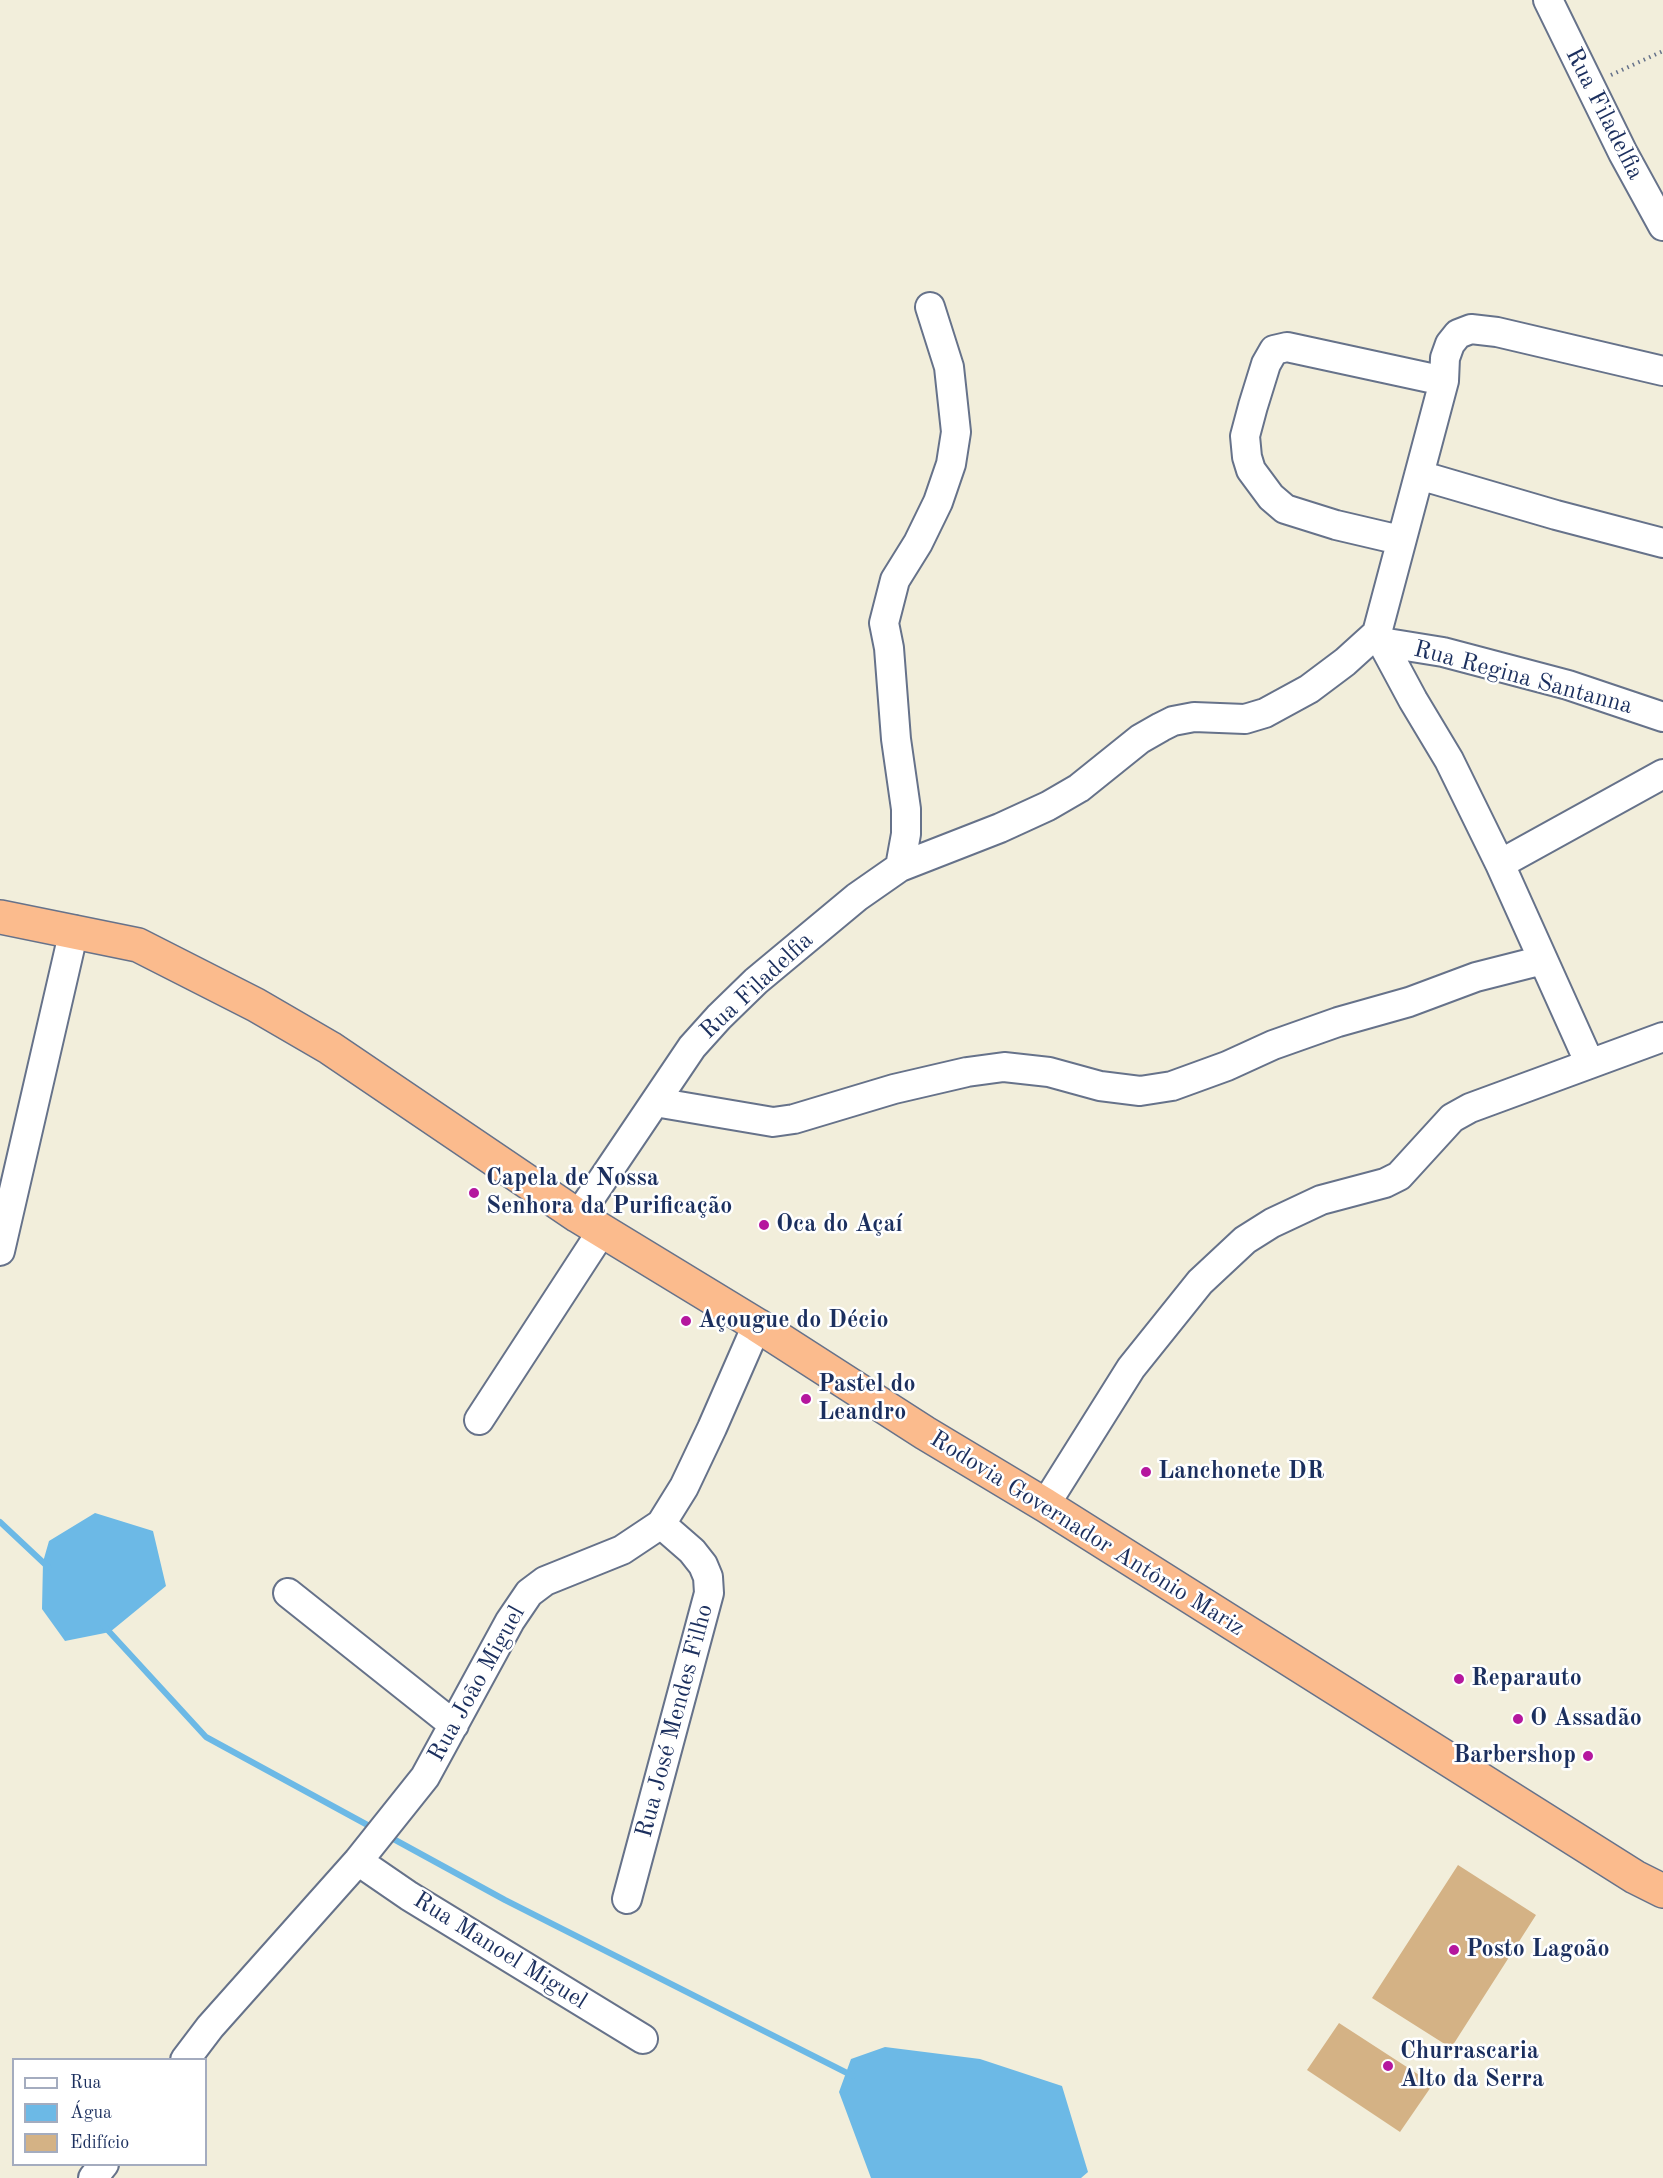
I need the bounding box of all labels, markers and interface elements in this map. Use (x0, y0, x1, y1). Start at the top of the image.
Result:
street label: Rua Filadelfia (1558, 43, 1650, 185)
street label: Rua Regina Santanna (1410, 635, 1636, 721)
street label: Rua Filadelfia (694, 926, 820, 1046)
place label: Capela de Nossa Senhora da Purificação (486, 1165, 732, 1221)
marker: Capela de Nossa Senhora da Purificação (467, 1186, 481, 1200)
place label: Oca do Açaí (776, 1211, 903, 1239)
marker: Oca do Açaí (757, 1218, 771, 1232)
place label: Açougue do Décio (698, 1307, 889, 1335)
marker: Açougue do Décio (679, 1314, 693, 1328)
place label: Pastel do Leandro (818, 1371, 915, 1427)
marker: Pastel do Leandro (799, 1392, 813, 1406)
street label: Rodovia Governador Antônio Mariz (925, 1425, 1249, 1643)
place label: Lanchonete DR (1158, 1458, 1324, 1486)
marker: Lanchonete DR (1139, 1465, 1153, 1479)
street label: Rua João Miguel (422, 1601, 532, 1767)
street label: Rua José Mendes Filho (630, 1601, 720, 1841)
place label: Reparauto (1471, 1665, 1582, 1693)
marker: Reparauto (1452, 1672, 1466, 1686)
place label: O Assadão (1530, 1705, 1642, 1733)
marker: O Assadão (1511, 1712, 1525, 1726)
place label: Barbershop (1453, 1742, 1576, 1770)
marker: Barbershop (1581, 1749, 1595, 1763)
street label: Rua Manoel Miguel (408, 1886, 592, 2016)
place label: Posto Lagoão (1466, 1936, 1610, 1964)
marker: Posto Lagoão (1447, 1943, 1461, 1957)
place label: Churrascaria Alto da Serra (1400, 2038, 1544, 2094)
legend (12, 2058, 207, 2166)
marker: Churrascaria Alto da Serra (1381, 2059, 1395, 2073)
text: Rua (70, 2074, 101, 2092)
text: Água (70, 2104, 112, 2122)
text: Edifício (70, 2134, 129, 2152)

